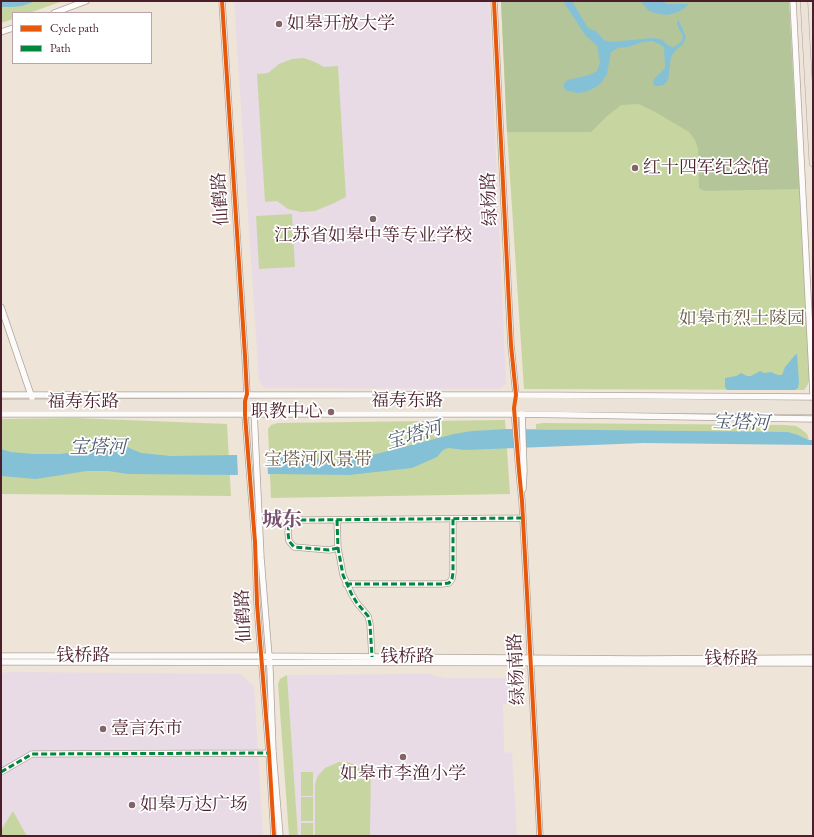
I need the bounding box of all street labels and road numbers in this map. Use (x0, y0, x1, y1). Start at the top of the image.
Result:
street label: 仙鹤路 (208, 171, 234, 227)
street label: 绿杨路 (478, 171, 502, 227)
street label: 福寿东路 (371, 390, 443, 412)
street label: 福寿东路 (47, 391, 119, 413)
street label: 仙鹤路 (232, 588, 256, 644)
street label: 绿杨南路 (504, 632, 530, 706)
street label: 钱桥路 (56, 645, 110, 667)
street label: 钱桥路 (380, 646, 434, 668)
street label: 钱桥路 (704, 648, 758, 670)

